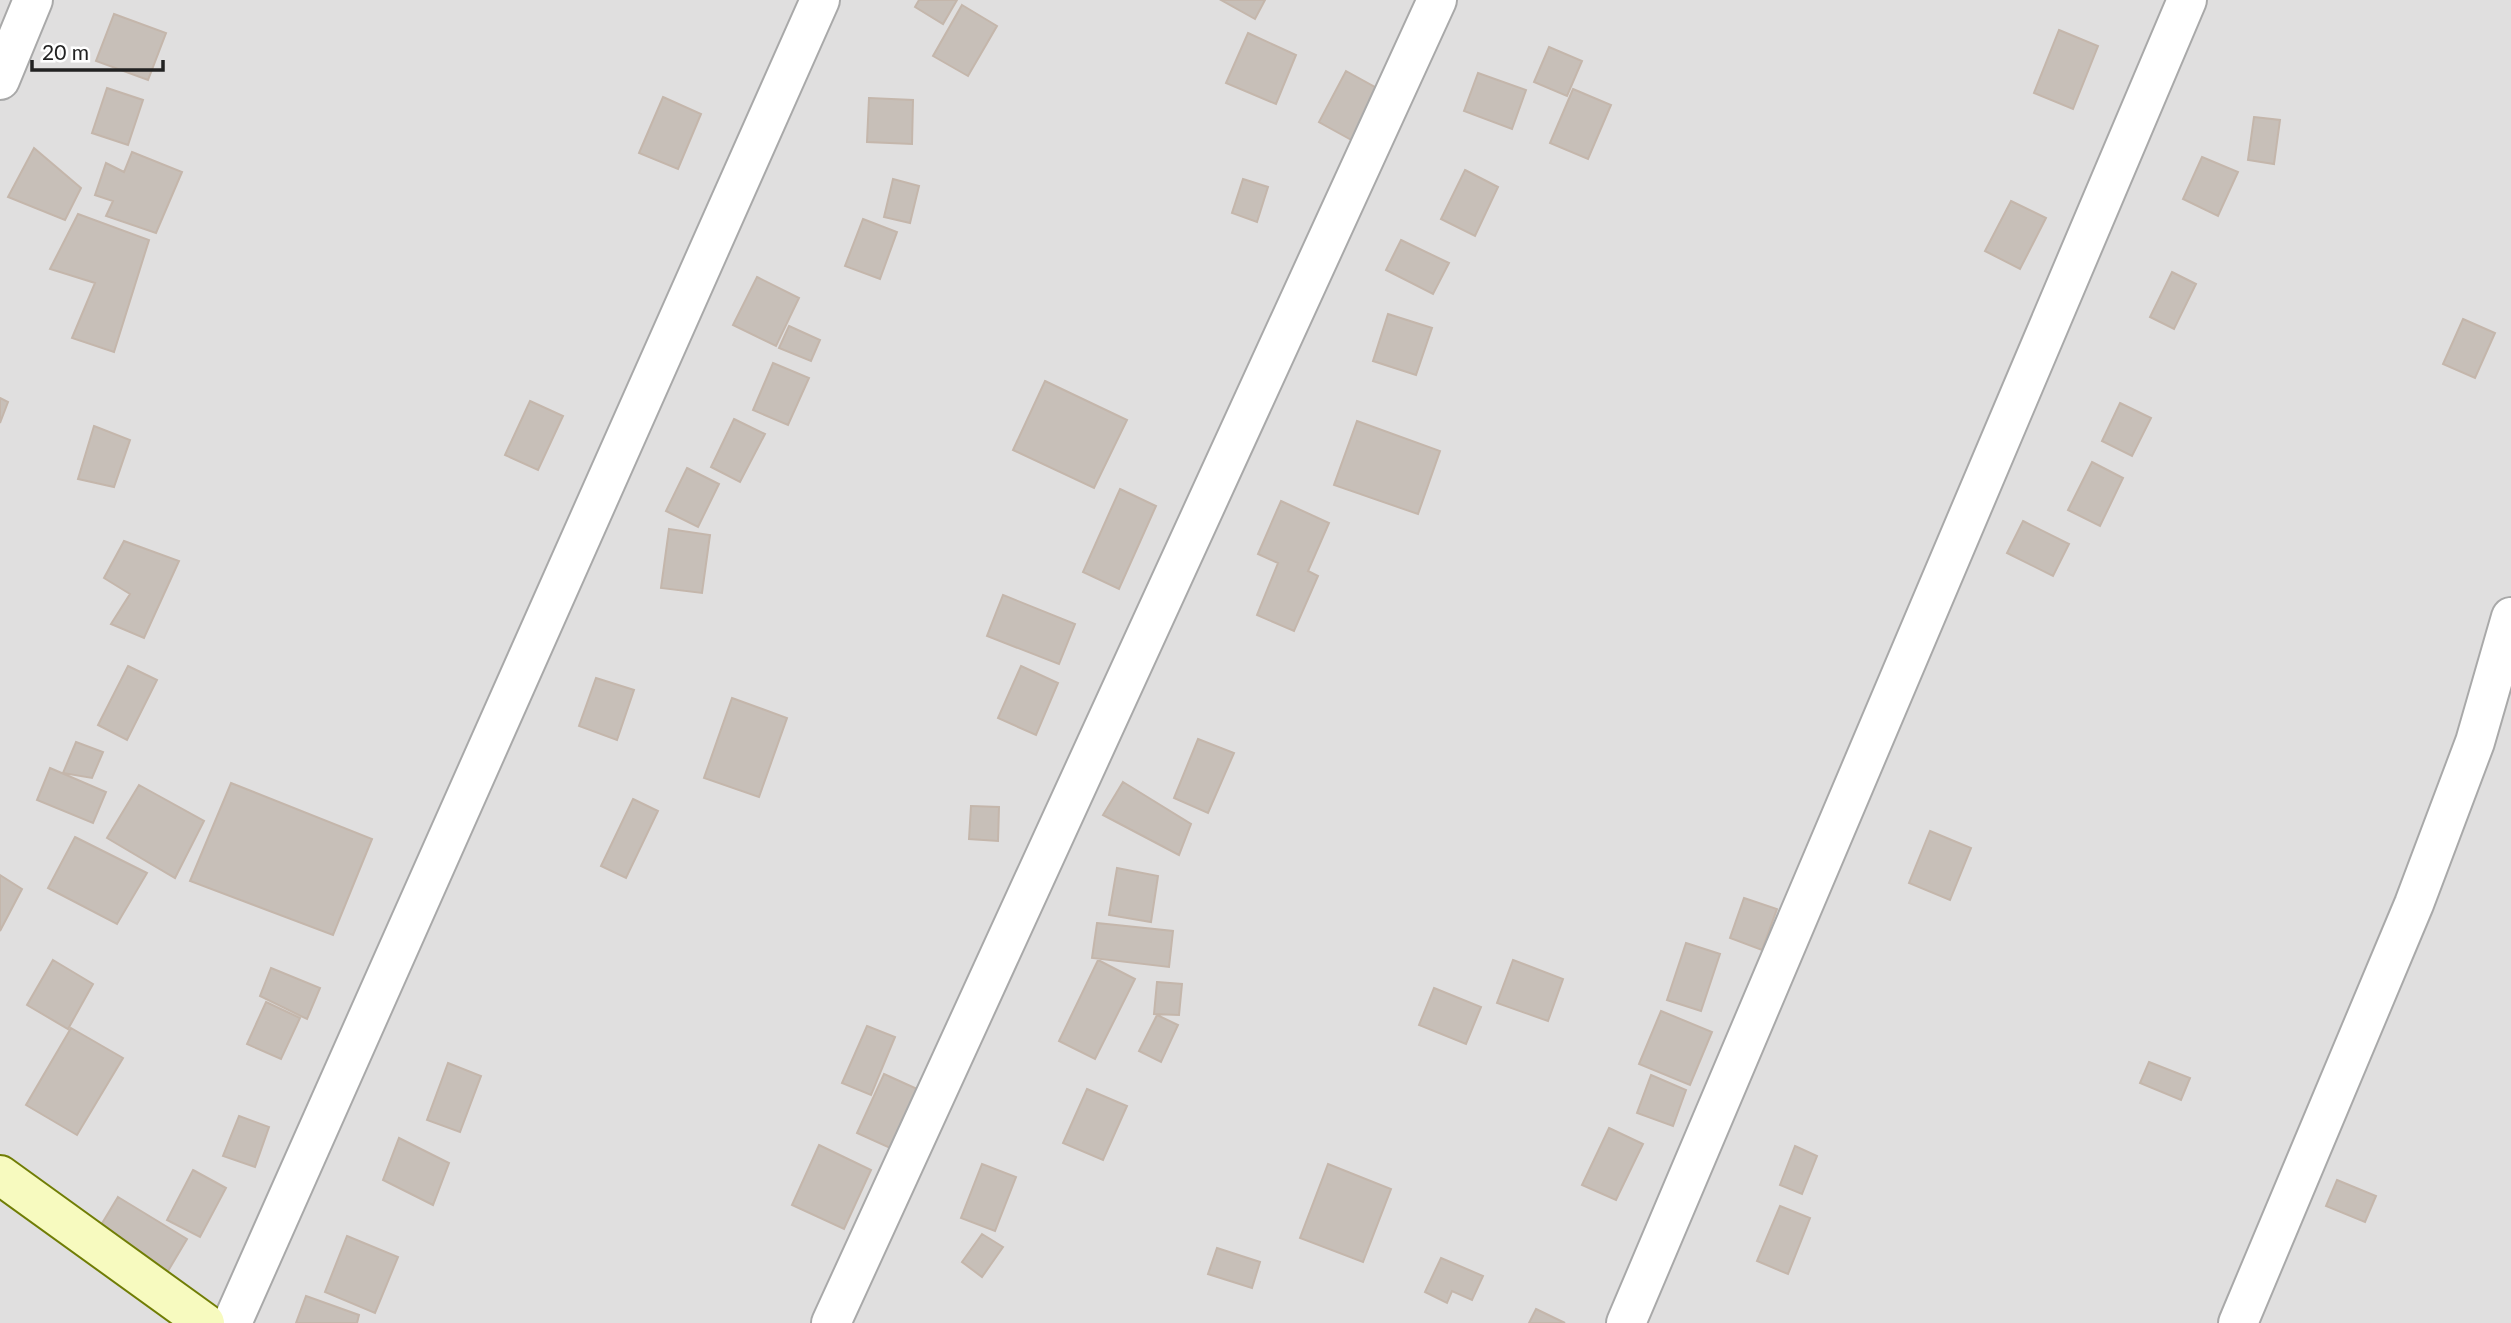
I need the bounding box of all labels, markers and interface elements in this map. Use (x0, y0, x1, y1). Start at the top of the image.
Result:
scale bar (32, 28, 163, 72)
text: 20 m (42, 39, 89, 64)

